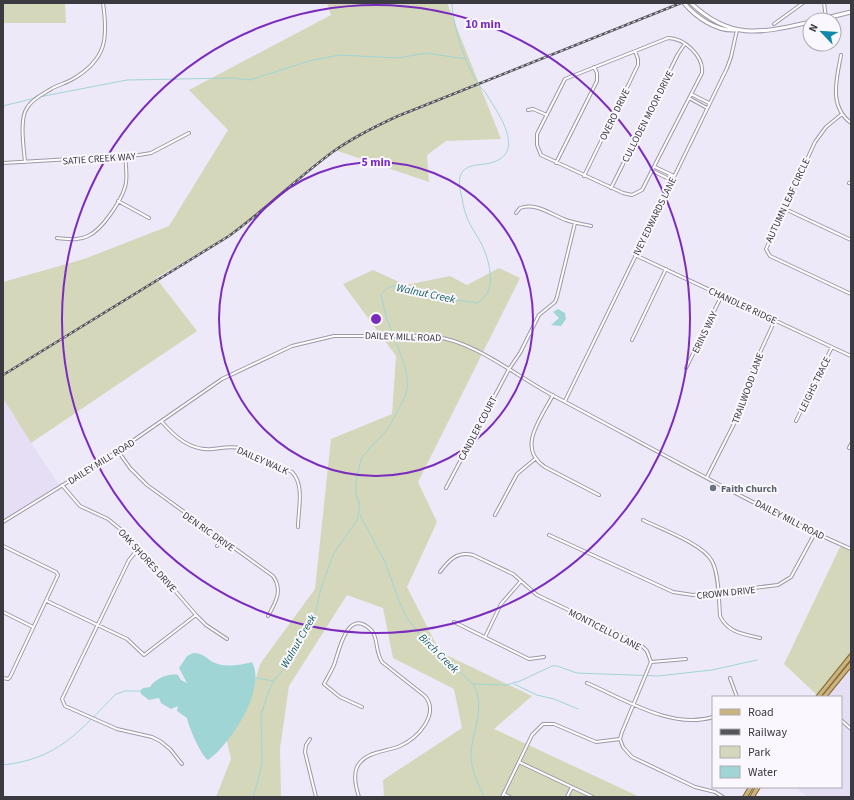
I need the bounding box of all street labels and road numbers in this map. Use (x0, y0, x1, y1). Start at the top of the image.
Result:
street label: CULLODEN MOOR DRIVE (619, 68, 677, 165)
street label: OVERO DRIVE (596, 86, 634, 143)
street label: SATIE CREEK WAY (62, 149, 136, 169)
street label: AUTUMN LEAF CIRCLE (762, 156, 814, 245)
street label: IVEY EDWARDS LANE (630, 175, 680, 258)
street label: CHANDLER RIDGE (706, 284, 779, 328)
street label: ERINS WAY (689, 309, 721, 356)
street label: DAILEY MILL ROAD (365, 329, 441, 345)
street label: TRAILWOOD LANE (729, 351, 767, 426)
street label: LEIGHS TRACE (795, 354, 834, 415)
street label: CANDLER COURT (455, 393, 501, 463)
street label: DAILEY MILL ROAD (65, 436, 138, 488)
street label: DAILEY WALK (235, 443, 291, 479)
street label: DAILEY MILL ROAD (752, 496, 827, 543)
street label: DEN RIC DRIVE (180, 509, 237, 555)
street label: OAK SHORES DRIVE (115, 526, 180, 596)
street label: CROWN DRIVE (696, 583, 756, 603)
street label: MONTICELLO LANE (566, 606, 643, 654)

